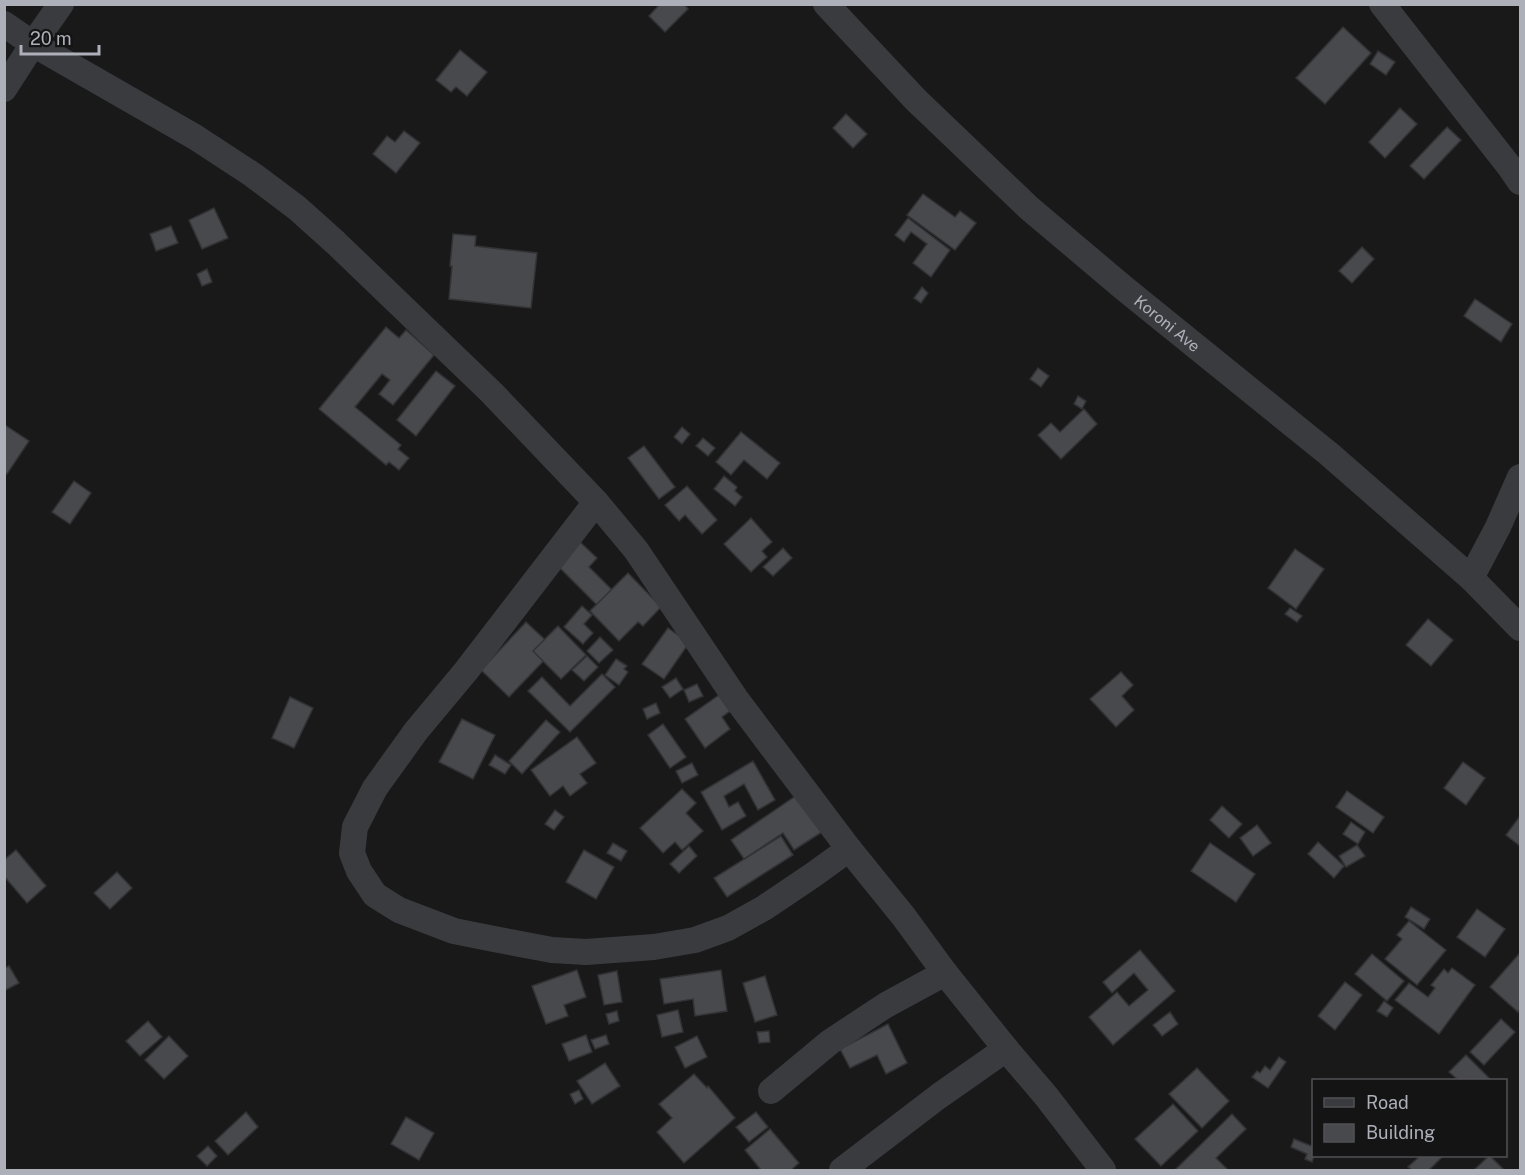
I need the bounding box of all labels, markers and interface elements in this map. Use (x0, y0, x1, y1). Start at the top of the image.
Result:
scale bar (21, 18, 99, 56)
text: 20 m (30, 28, 72, 49)
street label: Koroni Ave (1131, 291, 1204, 356)
legend (1312, 1079, 1507, 1157)
text: Road (1366, 1092, 1409, 1113)
text: Building (1366, 1122, 1435, 1143)

